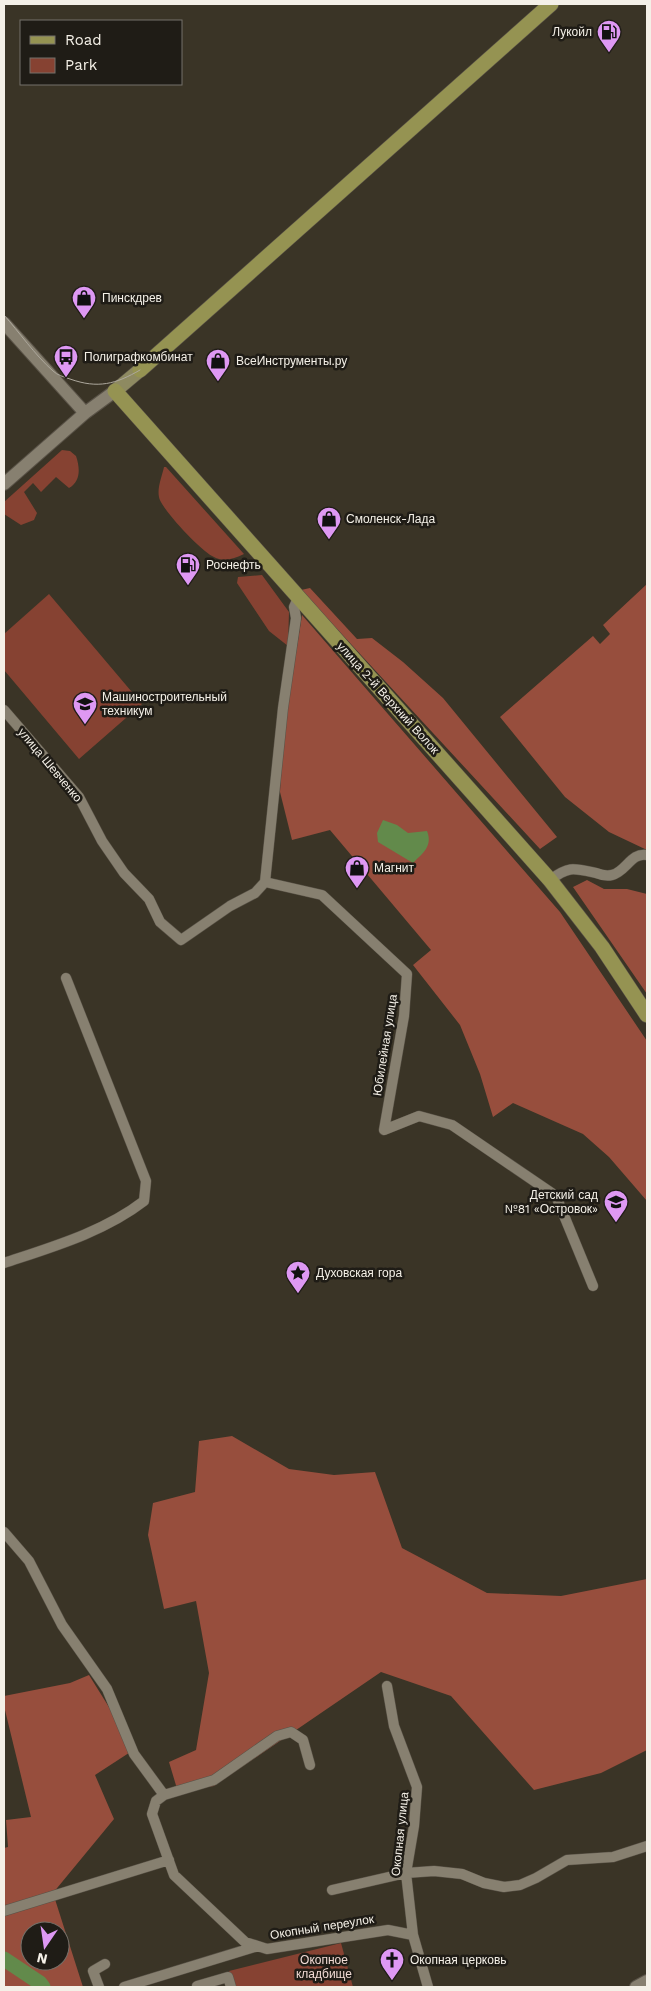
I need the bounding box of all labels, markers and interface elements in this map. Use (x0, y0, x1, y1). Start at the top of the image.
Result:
fuel station icon: Лукойл (596, 19, 622, 53)
legend (20, 20, 182, 85)
place label: Лукойл (552, 25, 592, 39)
text: Road (65, 31, 102, 49)
text: Park (65, 56, 98, 74)
shop icon: Пинскдрев (71, 285, 97, 319)
place label: Пинскдрев (102, 291, 162, 305)
bus stop icon: Полиграфкомбинат (53, 344, 79, 378)
shop icon: ВсеИнструменты.ру (205, 348, 231, 382)
place label: Полиграфкомбинат (84, 350, 193, 364)
place label: ВсеИнструменты.ру (236, 354, 347, 368)
shop icon: Смоленск-Лада (316, 506, 342, 540)
place label: Смоленск-Лада (346, 512, 436, 526)
fuel station icon: Роснефть (175, 552, 201, 586)
place label: Роснефть (206, 558, 261, 572)
street label: улица 2-й Верхний Волок (334, 639, 442, 757)
place label: Машиностроительный техникум (102, 690, 227, 718)
school or university icon: Машиностроительный техникум (72, 691, 98, 725)
street label: улица Шевченко (15, 725, 85, 805)
shop icon: Магнит (344, 855, 370, 889)
place label: Магнит (374, 861, 415, 875)
street label: Юбилейная улица (370, 993, 400, 1097)
place label: Детский сад №81 «Островок» (505, 1188, 598, 1216)
school or university icon: Детский сад №81 «Островок» (603, 1189, 629, 1223)
place icon: Духовская гора (285, 1260, 311, 1294)
place label: Духовская гора (316, 1266, 402, 1280)
street label: Окопная улица (389, 1791, 411, 1877)
street label: Окопный переулок (269, 1912, 376, 1942)
north arrow (20, 1921, 70, 1971)
church icon: Окопная церковь (379, 1947, 405, 1981)
text: N (35, 1950, 49, 1968)
park label: Окопное кладбище (296, 1953, 352, 1981)
place label: Окопная церковь (410, 1953, 507, 1967)

